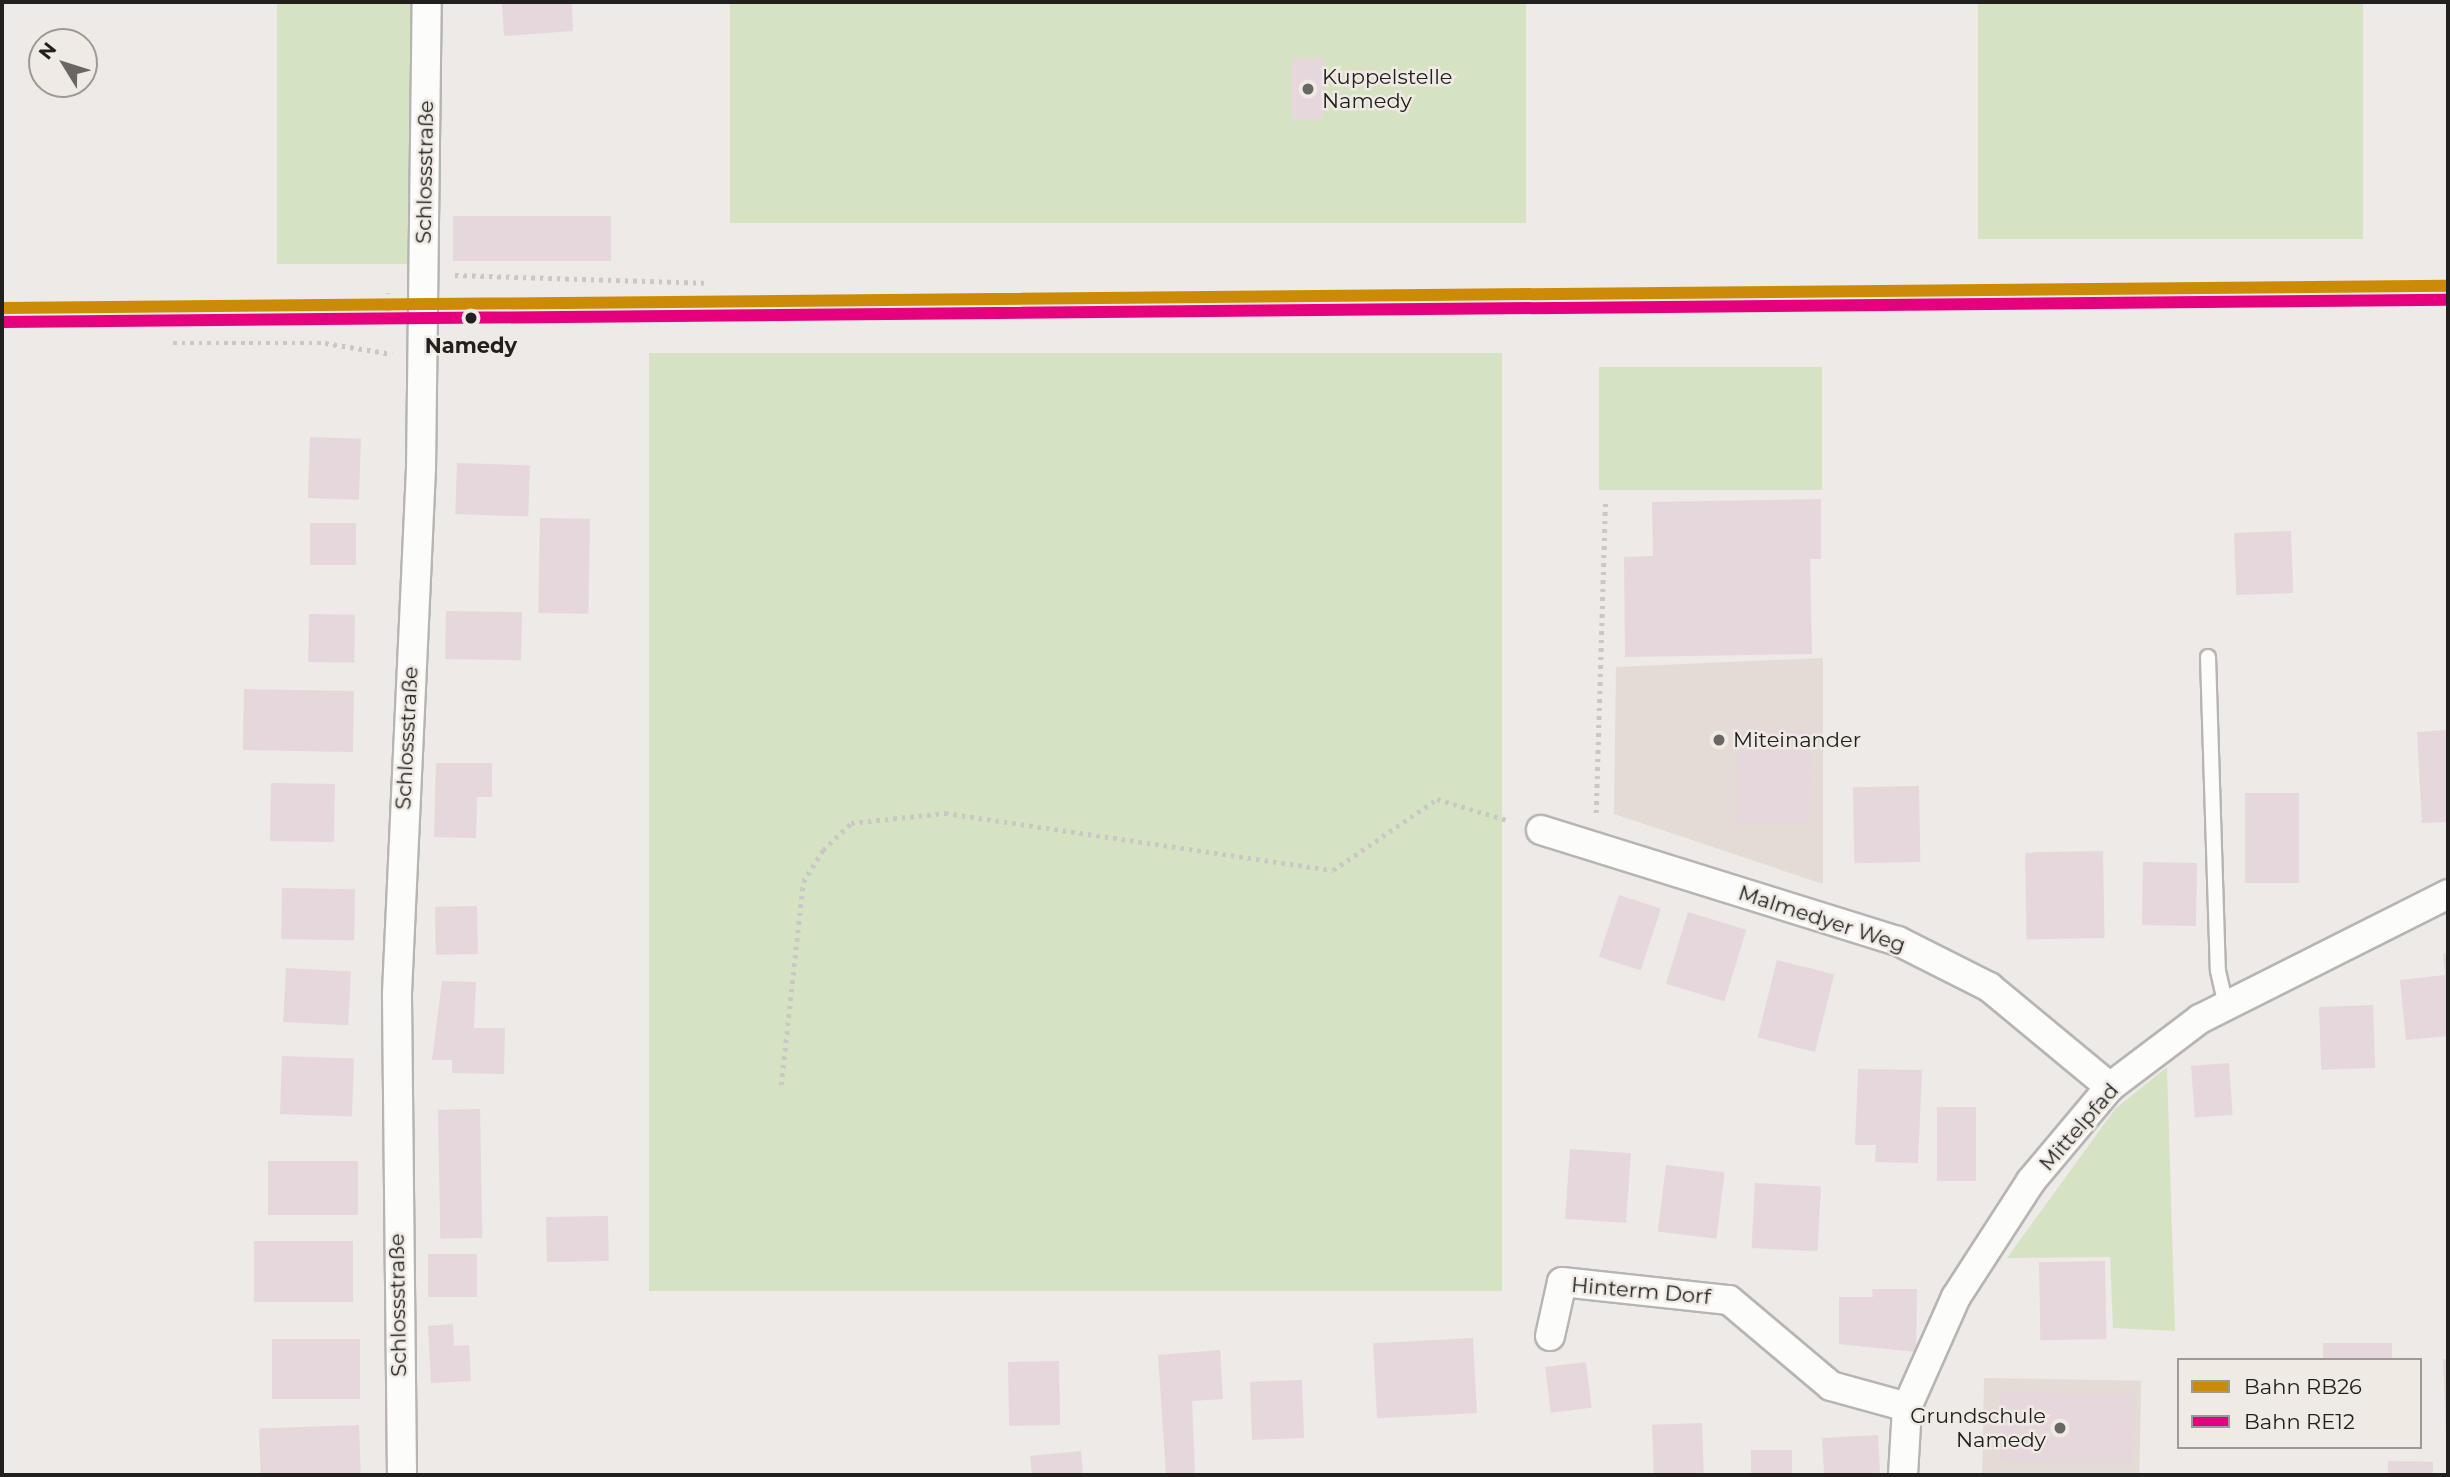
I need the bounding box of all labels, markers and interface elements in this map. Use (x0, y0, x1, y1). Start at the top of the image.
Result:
north arrow (28, 28, 98, 98)
text: N (34, 38, 61, 64)
place label: Kuppelstelle Namedy (1322, 64, 1452, 114)
marker: Kuppelstelle Namedy (1300, 81, 1316, 97)
street label: Schlossstraße (411, 100, 439, 244)
marker: Namedy (459, 306, 483, 330)
place label: Namedy (425, 333, 517, 359)
street label: Schlossstraße (391, 666, 423, 810)
place label: Miteinander (1733, 727, 1861, 753)
marker: Miteinander (1711, 732, 1727, 748)
street label: Malmedyer Weg (1735, 880, 1909, 958)
street label: Mittelpfad (2034, 1078, 2124, 1176)
street label: Schlossstraße (384, 1233, 412, 1377)
street label: Hinterm Dorf (1570, 1272, 1712, 1310)
legend (2177, 1358, 2422, 1449)
text: Bahn RB26 (2244, 1374, 2362, 1399)
place label: Grundschule Namedy (1910, 1403, 2046, 1453)
text: Bahn RE12 (2244, 1409, 2355, 1434)
marker: Grundschule Namedy (2052, 1420, 2068, 1436)

